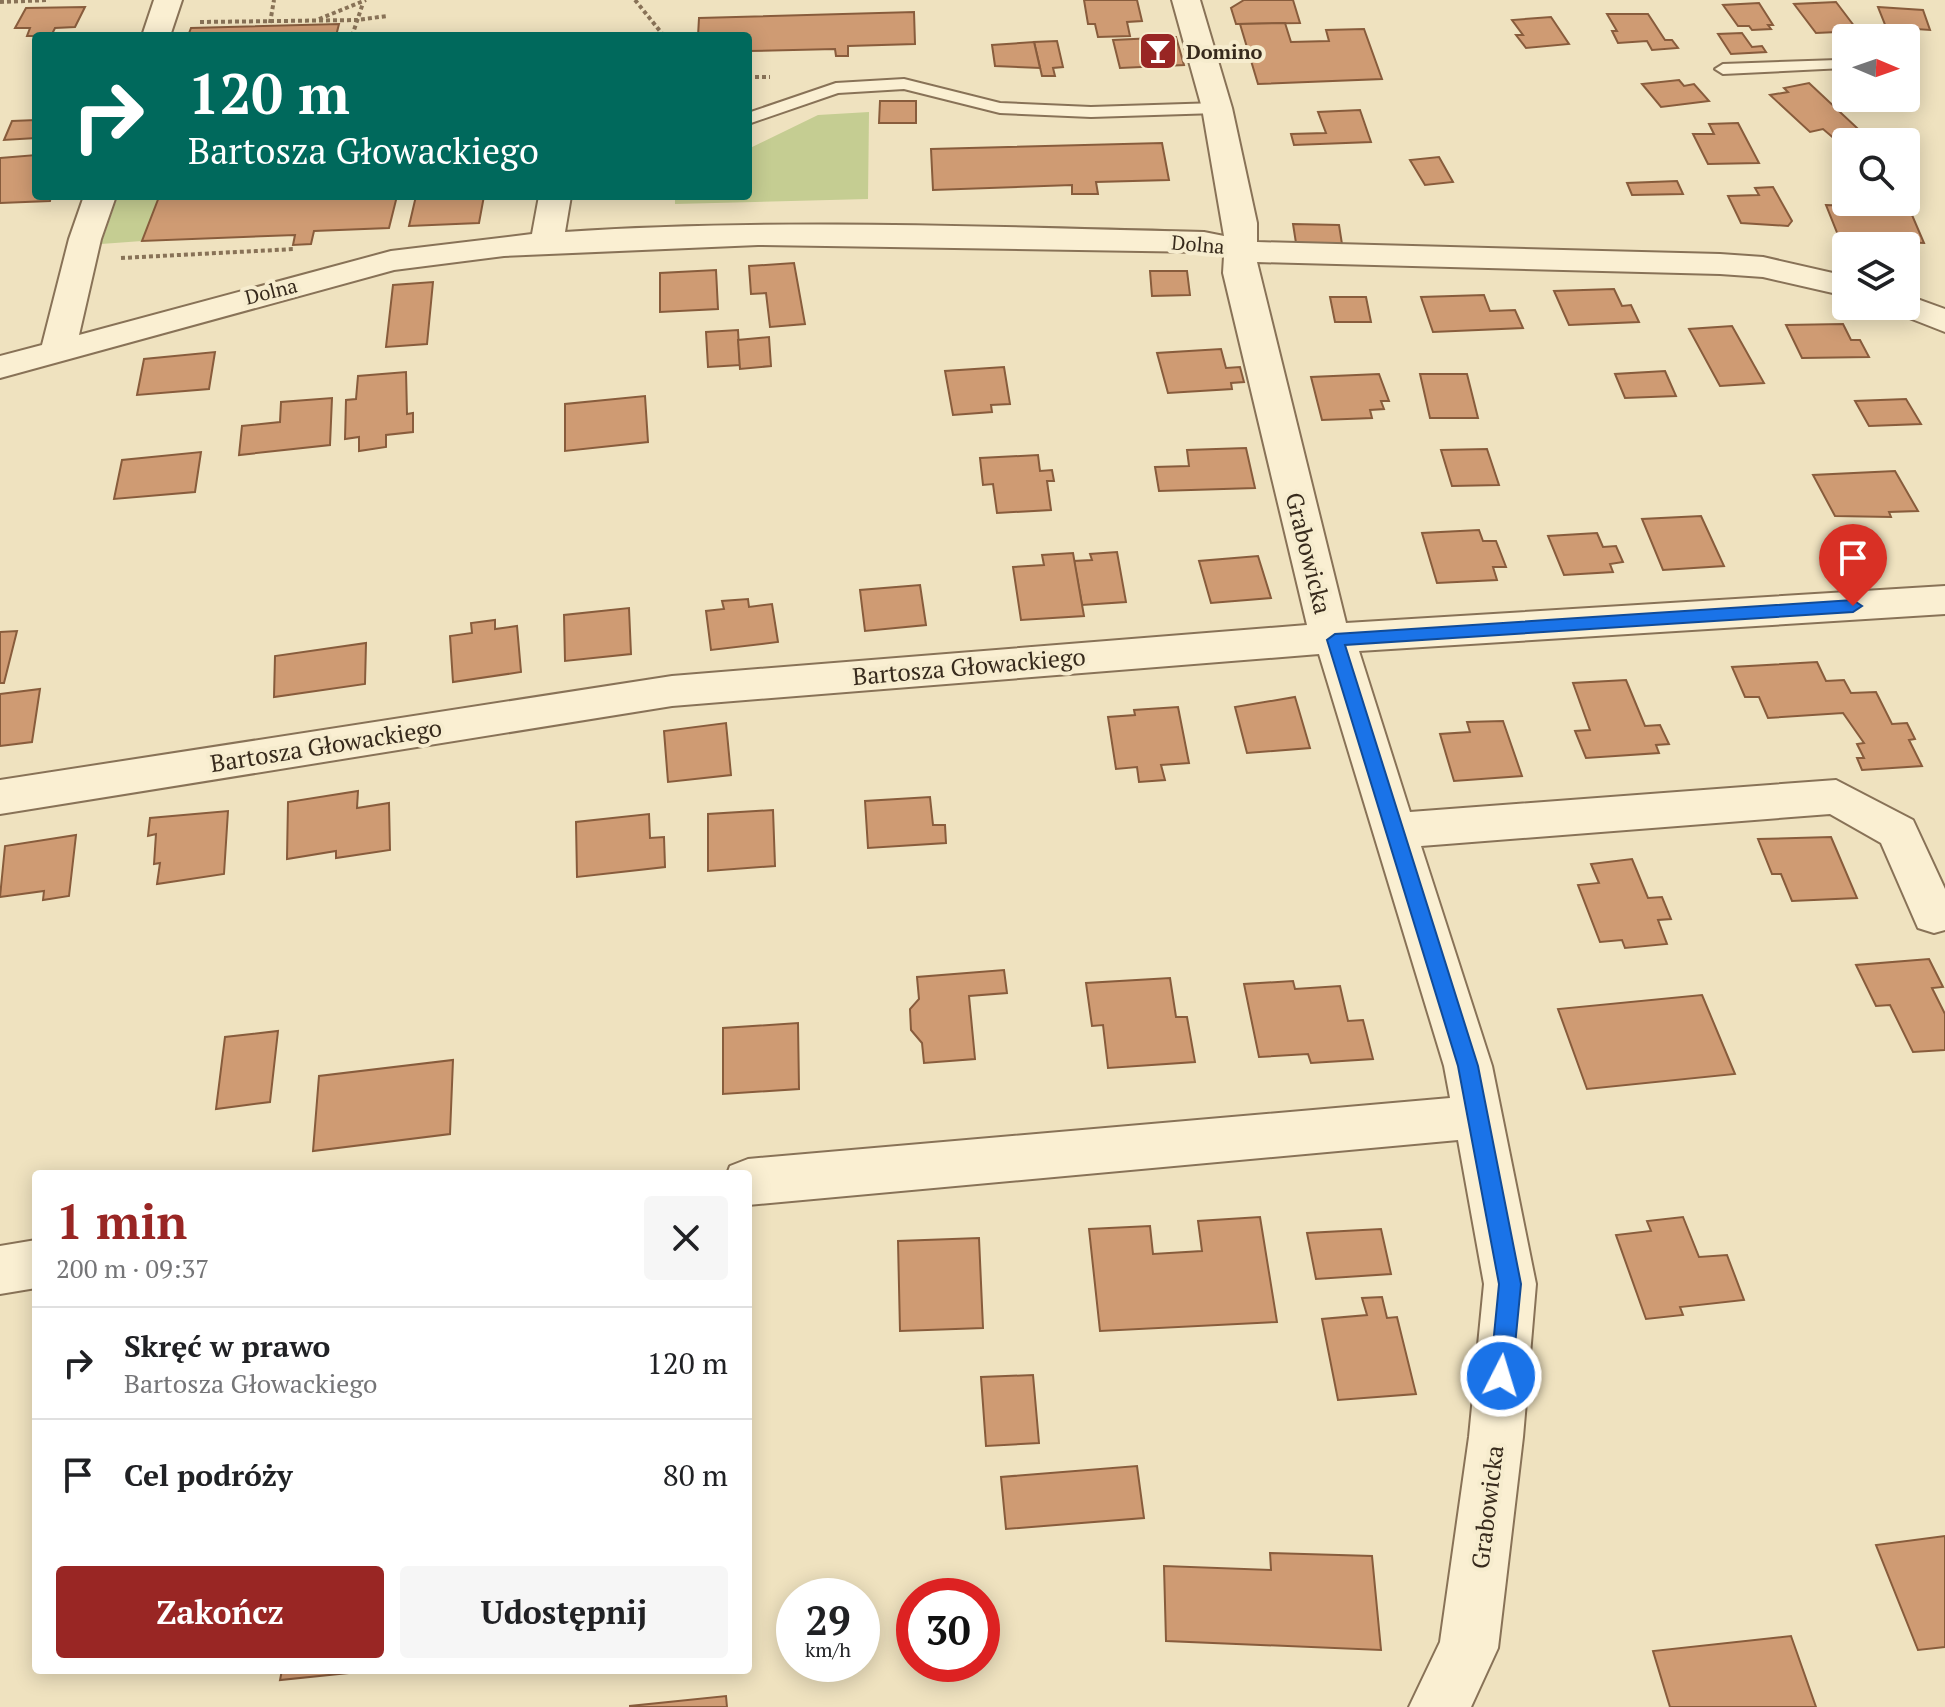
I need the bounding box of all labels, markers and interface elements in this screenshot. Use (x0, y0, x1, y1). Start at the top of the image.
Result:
north arrow (1832, 24, 1920, 112)
map controls (1832, 24, 1920, 320)
bar icon: Domino (1137, 30, 1179, 72)
place label: Domino (1186, 38, 1263, 65)
text: 120 m (188, 56, 350, 130)
icon: right (56, 64, 160, 168)
text: Bartosza Głowackiego (188, 127, 539, 174)
button: search (1832, 128, 1920, 216)
street label: Dolna (1170, 228, 1226, 260)
button: layers (1832, 232, 1920, 320)
street label: Dolna (242, 271, 300, 311)
street label: Grabowicka (1278, 489, 1340, 617)
pin (1819, 524, 1887, 606)
icon: arrive (1831, 536, 1875, 580)
street label: Bartosza Głowackiego (851, 640, 1087, 692)
street label: Bartosza Głowackiego (208, 711, 444, 779)
text: 1 min (56, 1189, 187, 1253)
button: close (644, 1196, 728, 1280)
text: 200 m · 09:37 (56, 1251, 209, 1285)
text: Skręć w prawo (124, 1326, 330, 1366)
position arrow (1459, 1334, 1543, 1418)
icon: right (56, 1341, 100, 1385)
text: 120 m (647, 1343, 728, 1383)
text: Bartosza Głowackiego (124, 1366, 377, 1400)
street label: Grabowicka (1464, 1443, 1510, 1571)
icon: arrive (56, 1453, 100, 1497)
text: Cel podróży (124, 1455, 293, 1495)
text: 80 m (663, 1455, 728, 1495)
button: Zakończ (56, 1566, 384, 1658)
button: Udostępnij (400, 1566, 728, 1658)
speed limit sign: 30 (896, 1578, 1000, 1682)
text: 29 (805, 1593, 851, 1646)
text: km/h (805, 1636, 851, 1663)

